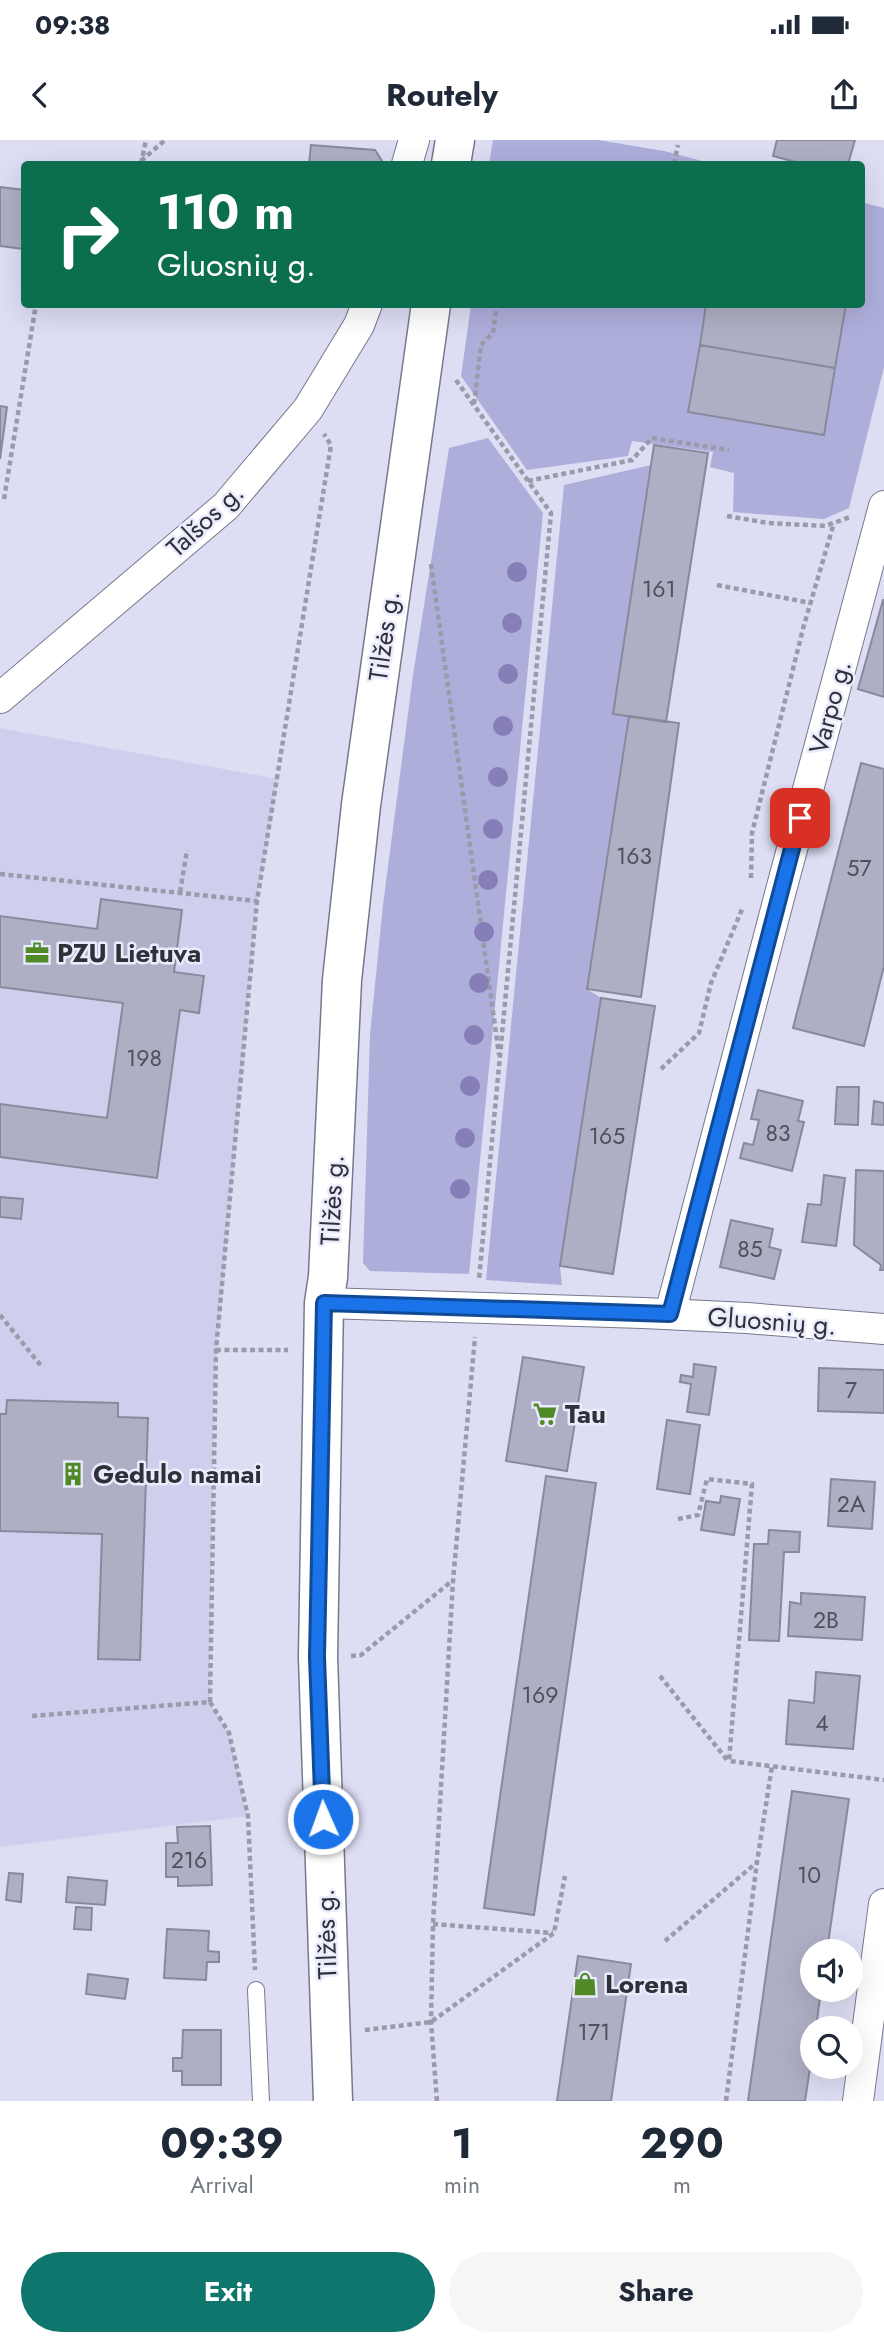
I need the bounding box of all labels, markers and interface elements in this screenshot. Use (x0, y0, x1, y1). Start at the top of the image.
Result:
text: 09:38 (35, 6, 110, 44)
text: Routely (386, 72, 498, 118)
icon: back (21, 76, 59, 114)
icon: share (825, 76, 863, 114)
text: 110 m (157, 177, 294, 247)
icon: right (42, 189, 133, 280)
text: Gluosnių g. (157, 242, 316, 288)
street label: Talšos g. (158, 474, 252, 566)
house number: 161 (642, 572, 676, 606)
street label: Tilžės g. (359, 588, 409, 684)
street label: Varpo g. (799, 656, 861, 758)
pin (770, 788, 830, 848)
icon: arrive (781, 799, 819, 837)
house number: 163 (616, 839, 652, 873)
house number: 57 (846, 851, 872, 885)
place label: PZU Lietuva (57, 934, 201, 972)
office icon: PZU Lietuva (23, 939, 51, 967)
house number: 198 (126, 1041, 162, 1075)
house number: 83 (765, 1116, 791, 1150)
house number: 165 (589, 1119, 625, 1153)
street label: Tilžės g. (311, 1154, 353, 1246)
house number: 85 (737, 1232, 763, 1266)
street label: Gluosnių g. (706, 1298, 838, 1344)
house number: 7 (845, 1373, 857, 1407)
place label: Tau (565, 1395, 606, 1433)
supermarket icon: Tau (531, 1400, 559, 1428)
place label: Gedulo namai (93, 1455, 262, 1493)
building icon: Gedulo namai (59, 1460, 87, 1488)
house number: 2A (837, 1487, 866, 1521)
house number: 2B (813, 1603, 839, 1637)
house number: 169 (522, 1678, 558, 1712)
house number: 4 (815, 1706, 829, 1740)
position arrow (286, 1782, 360, 1856)
house number: 216 (171, 1843, 207, 1877)
house number: 10 (797, 1858, 821, 1892)
street label: Tilžės g. (305, 1888, 347, 1980)
map controls (800, 1939, 863, 2079)
button: sound (800, 1939, 863, 2002)
place label: Lorena (605, 1965, 688, 2003)
shop icon: Lorena (571, 1970, 599, 1998)
house number: 171 (578, 2015, 610, 2049)
button: search (800, 2016, 863, 2079)
text: 09:39 (160, 2113, 284, 2174)
text: 1 (451, 2113, 473, 2174)
text: 290 (640, 2113, 724, 2174)
text: Arrival (190, 2168, 254, 2202)
text: min (444, 2168, 480, 2202)
text: m (673, 2168, 691, 2202)
button: Exit (21, 2252, 435, 2332)
button: Share (449, 2252, 863, 2332)

